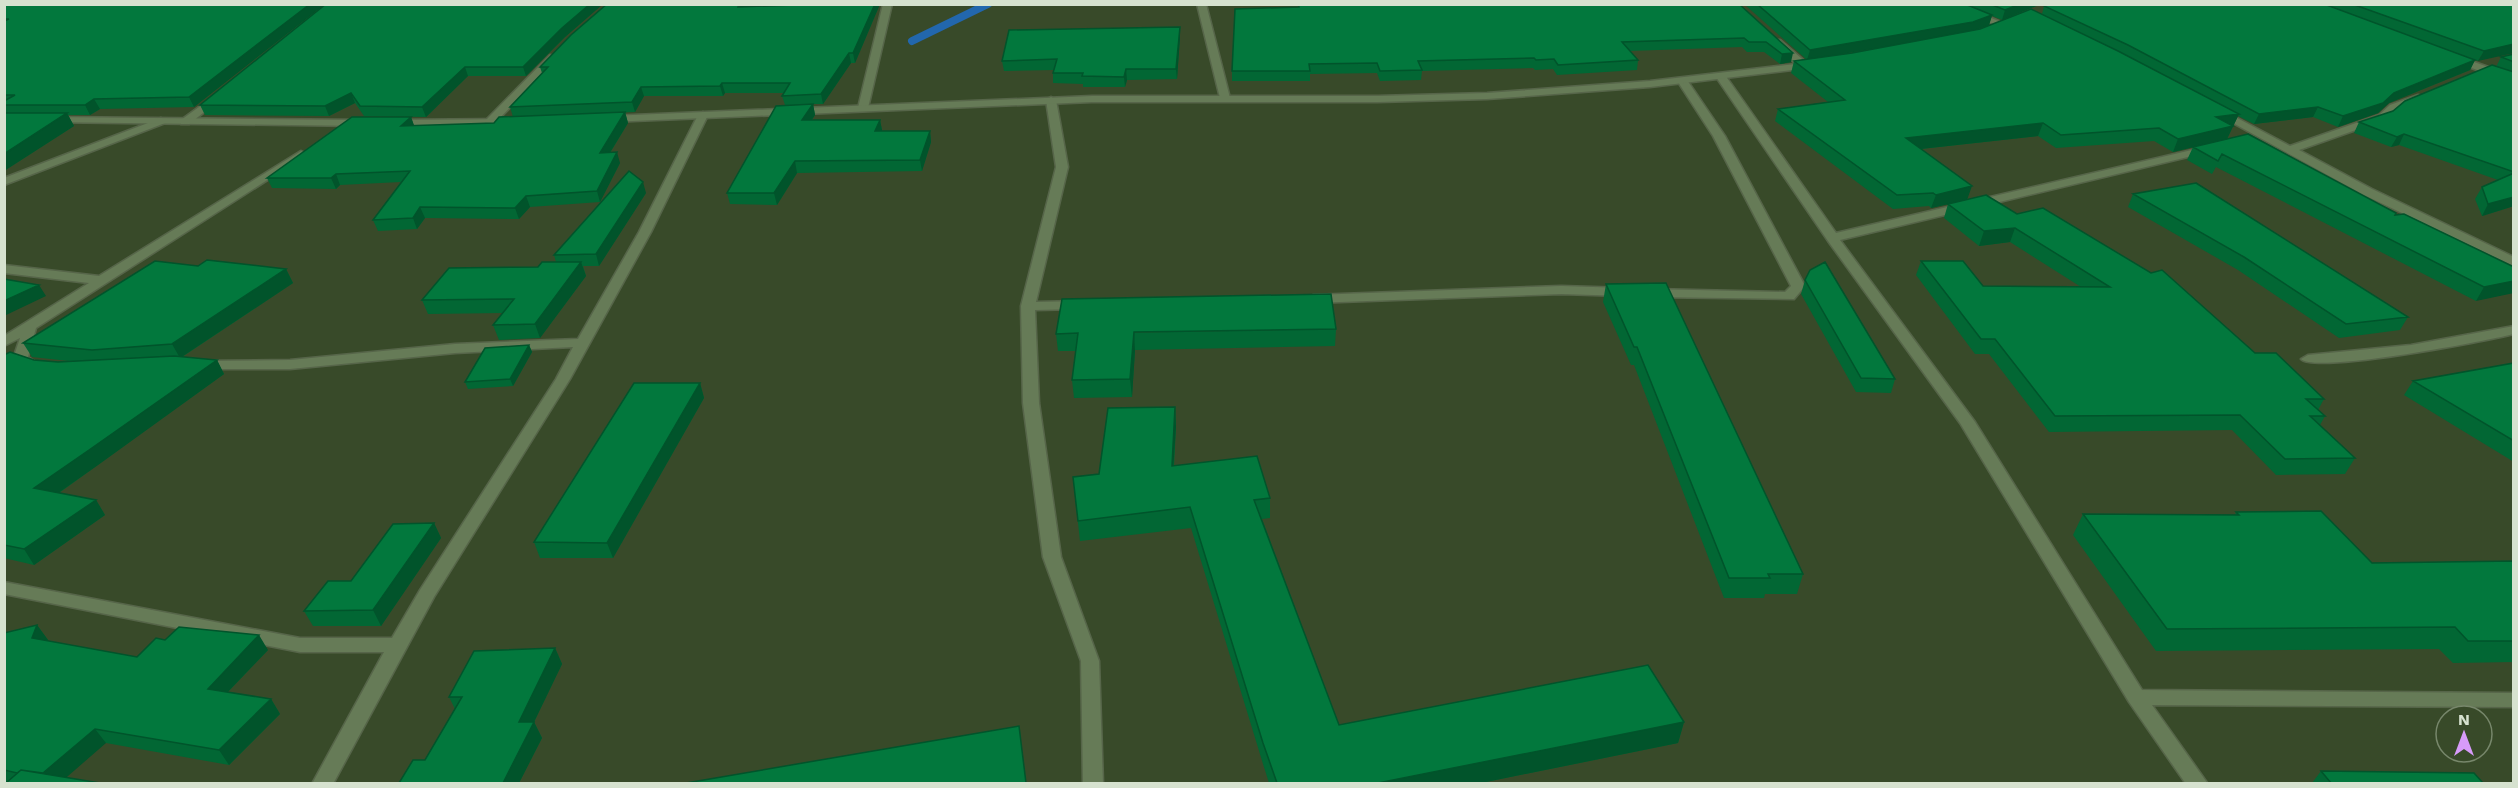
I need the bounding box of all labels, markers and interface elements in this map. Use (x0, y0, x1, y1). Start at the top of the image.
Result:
north arrow (2434, 704, 2494, 764)
text: N (2458, 710, 2470, 729)

